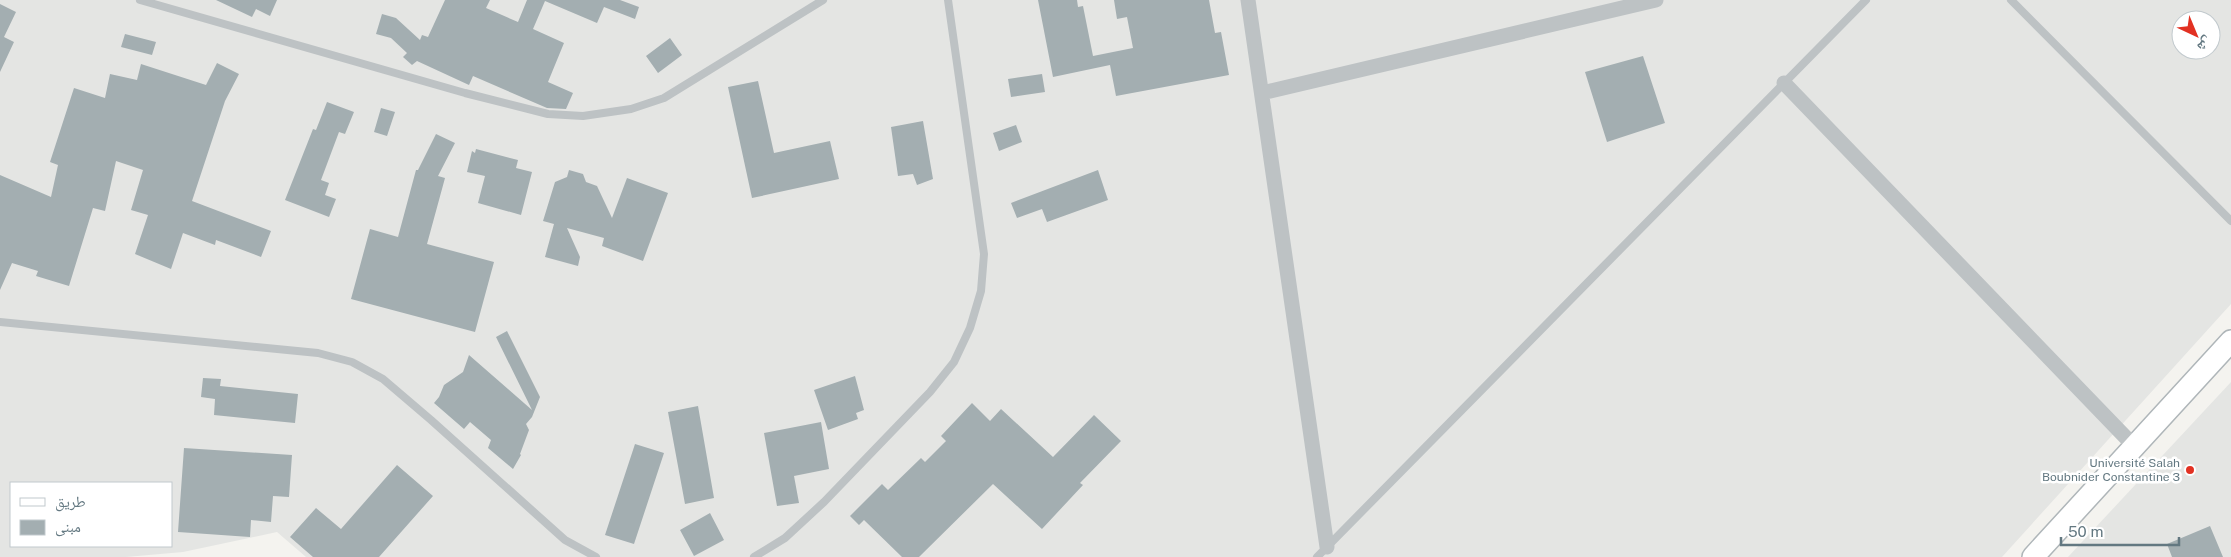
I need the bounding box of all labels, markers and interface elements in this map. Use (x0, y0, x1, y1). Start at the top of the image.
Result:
north arrow (2171, 10, 2221, 60)
text: ش (2193, 33, 2216, 55)
place label: Université Salah Boubnider Constantine 3 (2042, 456, 2180, 484)
marker: Université Salah Boubnider Constantine 3 (2184, 464, 2196, 476)
legend (10, 482, 172, 547)
text: طريق (55, 493, 86, 512)
scale bar (2061, 514, 2178, 546)
text: مبنى (55, 518, 81, 537)
text: 50 m (2068, 523, 2103, 540)

